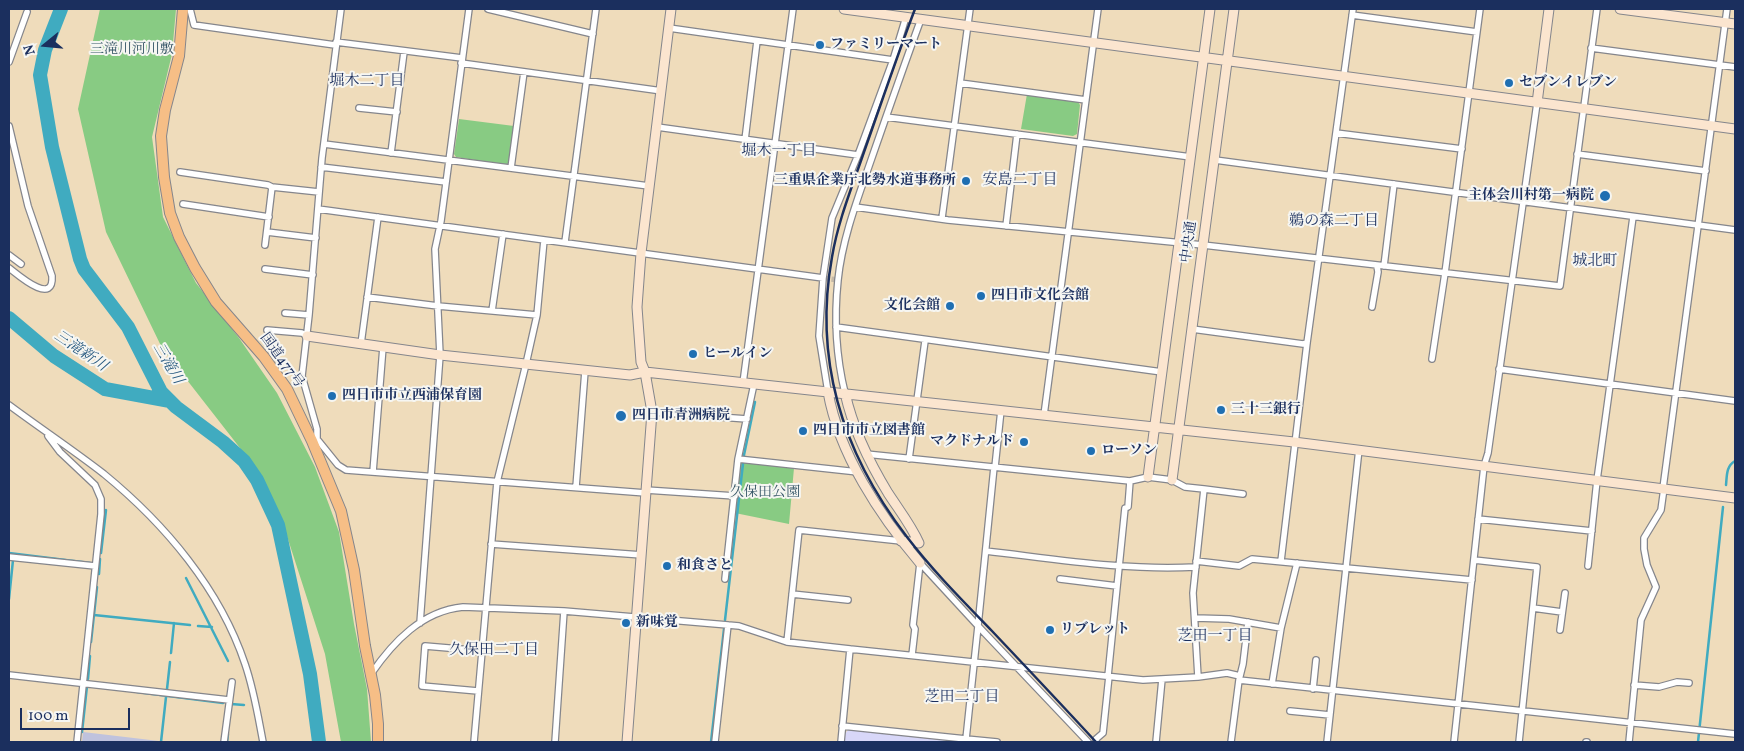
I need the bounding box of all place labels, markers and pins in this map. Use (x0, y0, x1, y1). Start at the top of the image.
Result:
place label: ファミリーマート (830, 37, 942, 53)
marker: ファミリーマート (814, 39, 826, 51)
place label: セブンイレブン (1519, 75, 1617, 91)
marker: セブンイレブン (1503, 77, 1515, 89)
place label: 三重県企業庁北勢水道事務所 (774, 173, 956, 189)
marker: 三重県企業庁北勢水道事務所 (960, 175, 972, 187)
place label: 主体会川村第一病院 (1468, 188, 1594, 204)
marker: 主体会川村第一病院 (1598, 189, 1612, 203)
place label: 四日市文化会館 (991, 288, 1089, 304)
marker: 四日市文化会館 (975, 290, 987, 302)
place label: 文化会館 (884, 298, 940, 314)
marker: 文化会館 (944, 300, 956, 312)
place label: ヒールイン (703, 346, 772, 362)
marker: ヒールイン (687, 348, 699, 360)
place label: 四日市市立西浦保育園 (342, 388, 482, 404)
marker: 四日市市立西浦保育園 (326, 390, 338, 402)
place label: 三十三銀行 (1231, 402, 1301, 418)
marker: 三十三銀行 (1215, 404, 1227, 416)
place label: 四日市青洲病院 (632, 408, 730, 424)
marker: 四日市青洲病院 (614, 409, 628, 423)
place label: 四日市市立図書館 (813, 423, 925, 439)
marker: 四日市市立図書館 (797, 425, 809, 437)
place label: マクドナルド (930, 434, 1014, 450)
marker: マクドナルド (1018, 436, 1030, 448)
place label: ローソン (1101, 443, 1157, 459)
marker: ローソン (1085, 445, 1097, 457)
place label: 和食さと (677, 558, 733, 574)
marker: 和食さと (661, 560, 673, 572)
place label: 新味覚 (636, 615, 678, 631)
marker: 新味覚 (620, 617, 632, 629)
place label: リブレット (1060, 622, 1130, 638)
marker: リブレット (1044, 624, 1056, 636)

